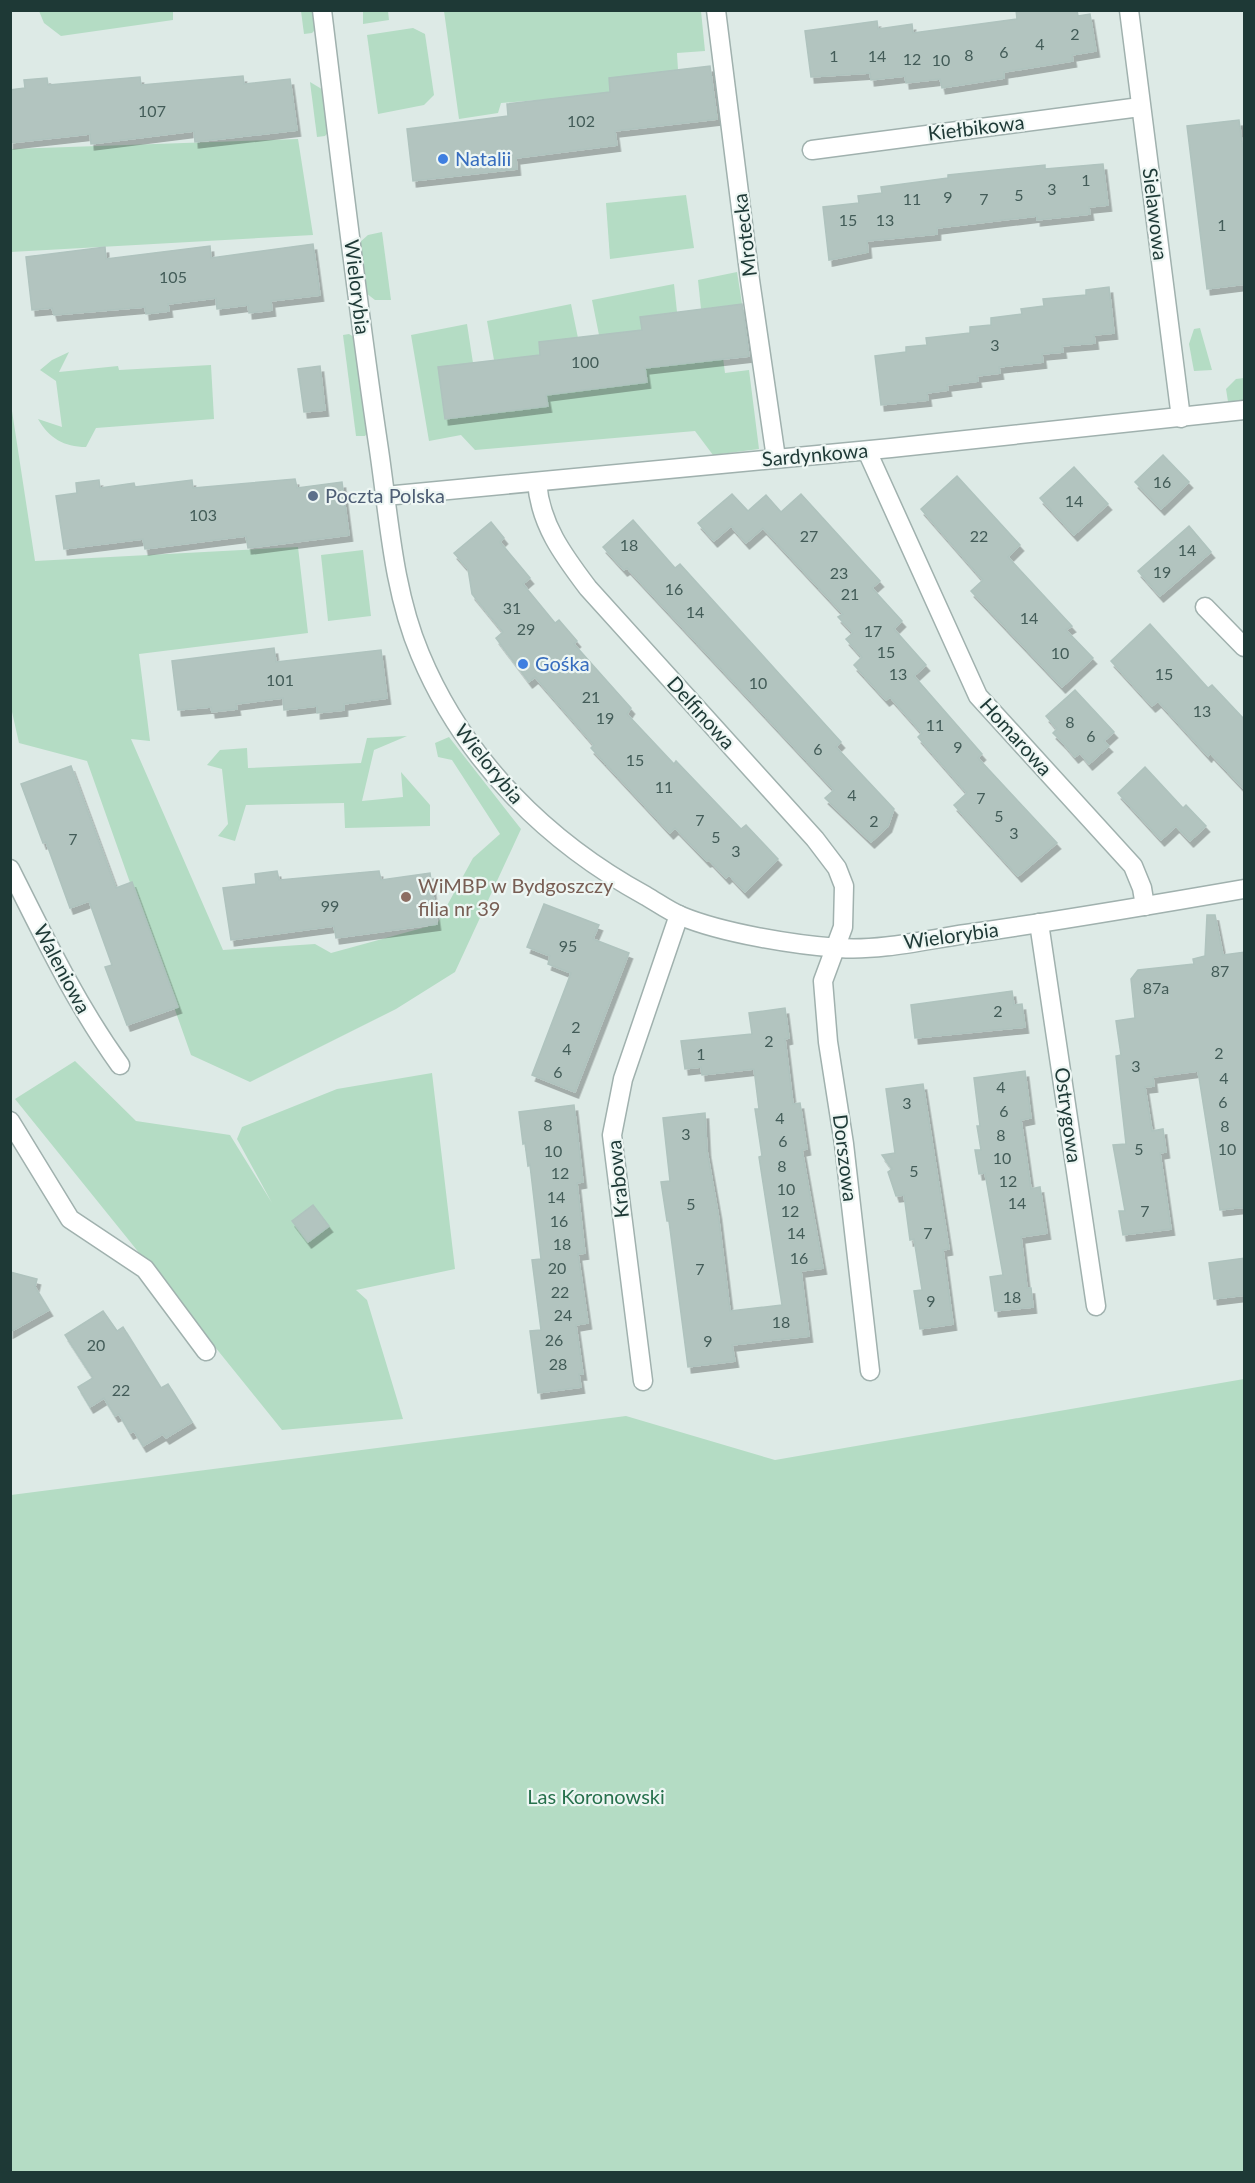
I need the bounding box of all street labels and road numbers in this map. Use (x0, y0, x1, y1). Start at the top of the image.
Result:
street label: Kiełbikowa (926, 109, 1026, 145)
street label: Sielawowa (1138, 166, 1174, 262)
street label: Mrotecka (727, 192, 761, 278)
street label: Wielorybia (340, 238, 376, 336)
street label: Sardynkowa (761, 437, 869, 471)
street label: Delfinowa (663, 671, 741, 754)
street label: Homarowa (976, 693, 1058, 780)
street label: Wielorybia (450, 719, 529, 808)
street label: Wielorybia (902, 916, 1000, 954)
street label: Waleniowa (29, 920, 96, 1017)
street label: Ostrygowa (1050, 1066, 1088, 1164)
street label: Dorszowa (829, 1113, 863, 1203)
street label: Krabowa (601, 1139, 633, 1219)

